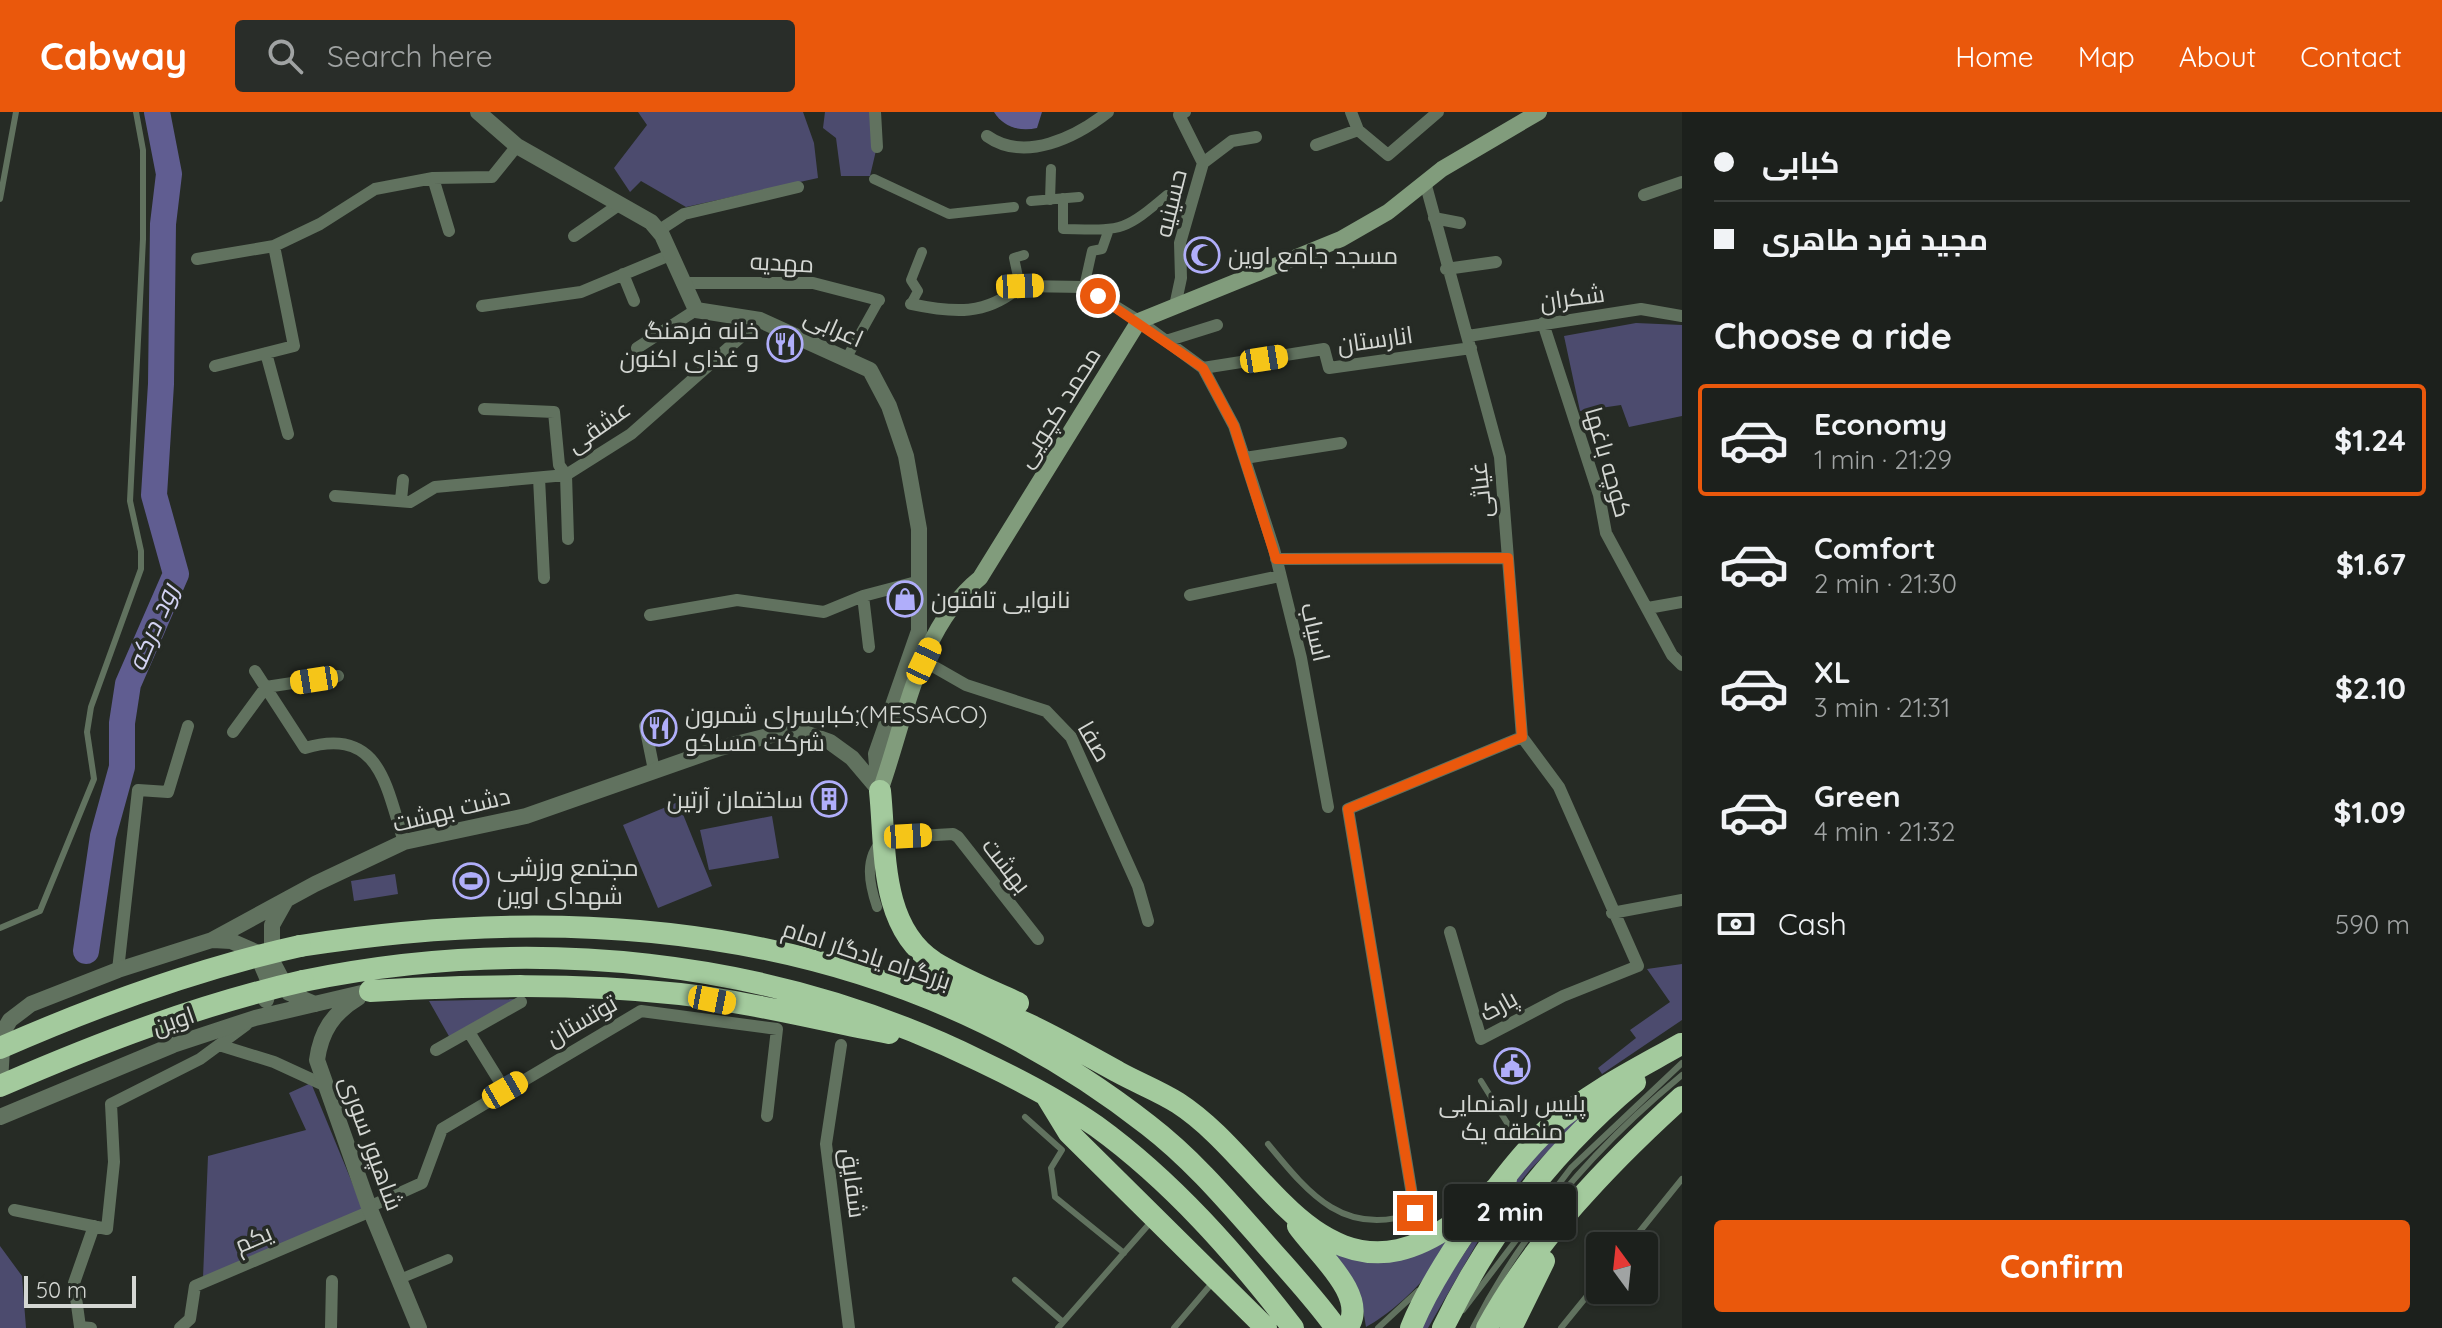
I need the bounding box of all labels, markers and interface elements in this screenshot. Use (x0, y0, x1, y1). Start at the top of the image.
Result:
search box (235, 20, 795, 92)
text: Cabway (40, 32, 187, 80)
icon: search (263, 34, 307, 78)
text: Search here (327, 37, 493, 75)
text: Home (1955, 39, 2034, 74)
text: Map (2078, 39, 2135, 74)
text: About (2179, 39, 2256, 74)
text: Contact (2300, 39, 2402, 74)
text: کبابی (1762, 143, 1840, 181)
street label: حسینیه (1147, 166, 1193, 240)
text: مجید فرد طاهری (1762, 220, 1988, 258)
mosque icon: مسجد جامع اوین (1183, 236, 1221, 274)
place label: مسجد جامع اوین (1228, 240, 1398, 272)
street label: مهدیه (749, 245, 815, 279)
car (996, 273, 1044, 299)
route start (1080, 278, 1116, 314)
street label: شکران (1538, 278, 1606, 316)
street label: اعرابی (800, 301, 868, 353)
text: Choose a ride (1714, 313, 1952, 358)
place label: خانه فرهنگ و غذای اکنون (619, 315, 759, 373)
street label: انارستان (1335, 319, 1415, 359)
restaurant icon: خانه فرهنگ و غذای اکنون (766, 325, 804, 363)
street label: محمد کچویی (1009, 341, 1109, 474)
car (1238, 343, 1290, 375)
street label: عشقی (560, 393, 636, 459)
street label: کوچه باغها (1577, 403, 1639, 521)
icon: car (1718, 404, 1790, 476)
text: Economy (1814, 405, 1947, 443)
text: $1.24 (2334, 421, 2406, 459)
text: 1 min · 21:29 (1814, 443, 1952, 476)
street label: غیاثی (1462, 461, 1498, 519)
icon: car (1718, 528, 1790, 600)
text: Comfort (1814, 529, 1935, 567)
text: $1.67 (2336, 545, 2406, 583)
text: 2 min · 21:30 (1814, 567, 1957, 600)
water label: رود درکه (119, 577, 186, 675)
shop icon: نانوایی تافتون (886, 580, 924, 618)
place label: نانوایی تافتون (931, 584, 1070, 614)
street label: اسیاب (1295, 600, 1337, 664)
car (903, 634, 945, 688)
icon: car (1718, 652, 1790, 724)
text: XL (1814, 653, 1851, 691)
car (288, 664, 340, 696)
text: $2.10 (2335, 669, 2406, 707)
text: 3 min · 21:31 (1814, 691, 1950, 724)
place label: کبابسرای شمرون;(MESSACO) شرکت مساکو (685, 699, 987, 757)
restaurant icon: کبابسرای شمرون;(MESSACO) شرکت مساکو (640, 709, 678, 747)
street label: صفا (1071, 715, 1119, 767)
icon: car (1718, 776, 1790, 848)
text: Green (1814, 777, 1901, 815)
street label: دشت بهشت (389, 780, 513, 838)
building icon: ساختمان آرتین (810, 780, 848, 818)
place label: ساختمان آرتین (667, 784, 803, 814)
text: $1.09 (2333, 793, 2406, 831)
text: 4 min · 21:32 (1814, 815, 1955, 848)
car (883, 823, 933, 849)
street label: بهشت (976, 831, 1038, 899)
place label: مجتمع ورزشی شهدای اوین (497, 852, 639, 910)
sports icon: مجتمع ورزشی شهدای اوین (452, 862, 490, 900)
icon: cash (1714, 902, 1758, 946)
text: Cash (1778, 905, 1847, 943)
text: 590 m (2335, 908, 2410, 941)
street label: بزرگراه یادگار امام (778, 913, 955, 997)
street label: پارک (1474, 982, 1524, 1029)
car (686, 984, 738, 1016)
street label: توتستان (540, 987, 623, 1052)
street label: اوین (148, 999, 198, 1041)
public building icon: پلیس راهنمایی منطقه یک (1493, 1047, 1531, 1085)
car (478, 1068, 532, 1112)
street label: شاهپور سوری (333, 1071, 410, 1215)
place label: پلیس راهنمایی منطقه یک (1438, 1088, 1586, 1146)
street label: شقایق (834, 1146, 873, 1220)
callout: 2 min (1443, 1185, 1575, 1241)
route end (1397, 1195, 1433, 1231)
text: 2 min (1476, 1195, 1544, 1228)
street label: یکم (230, 1217, 278, 1261)
button: Confirm (1714, 1220, 2410, 1312)
north arrow (1586, 1232, 1658, 1304)
map controls (1586, 1232, 1658, 1304)
scale bar (24, 1272, 136, 1308)
text: 50 m (36, 1276, 87, 1304)

